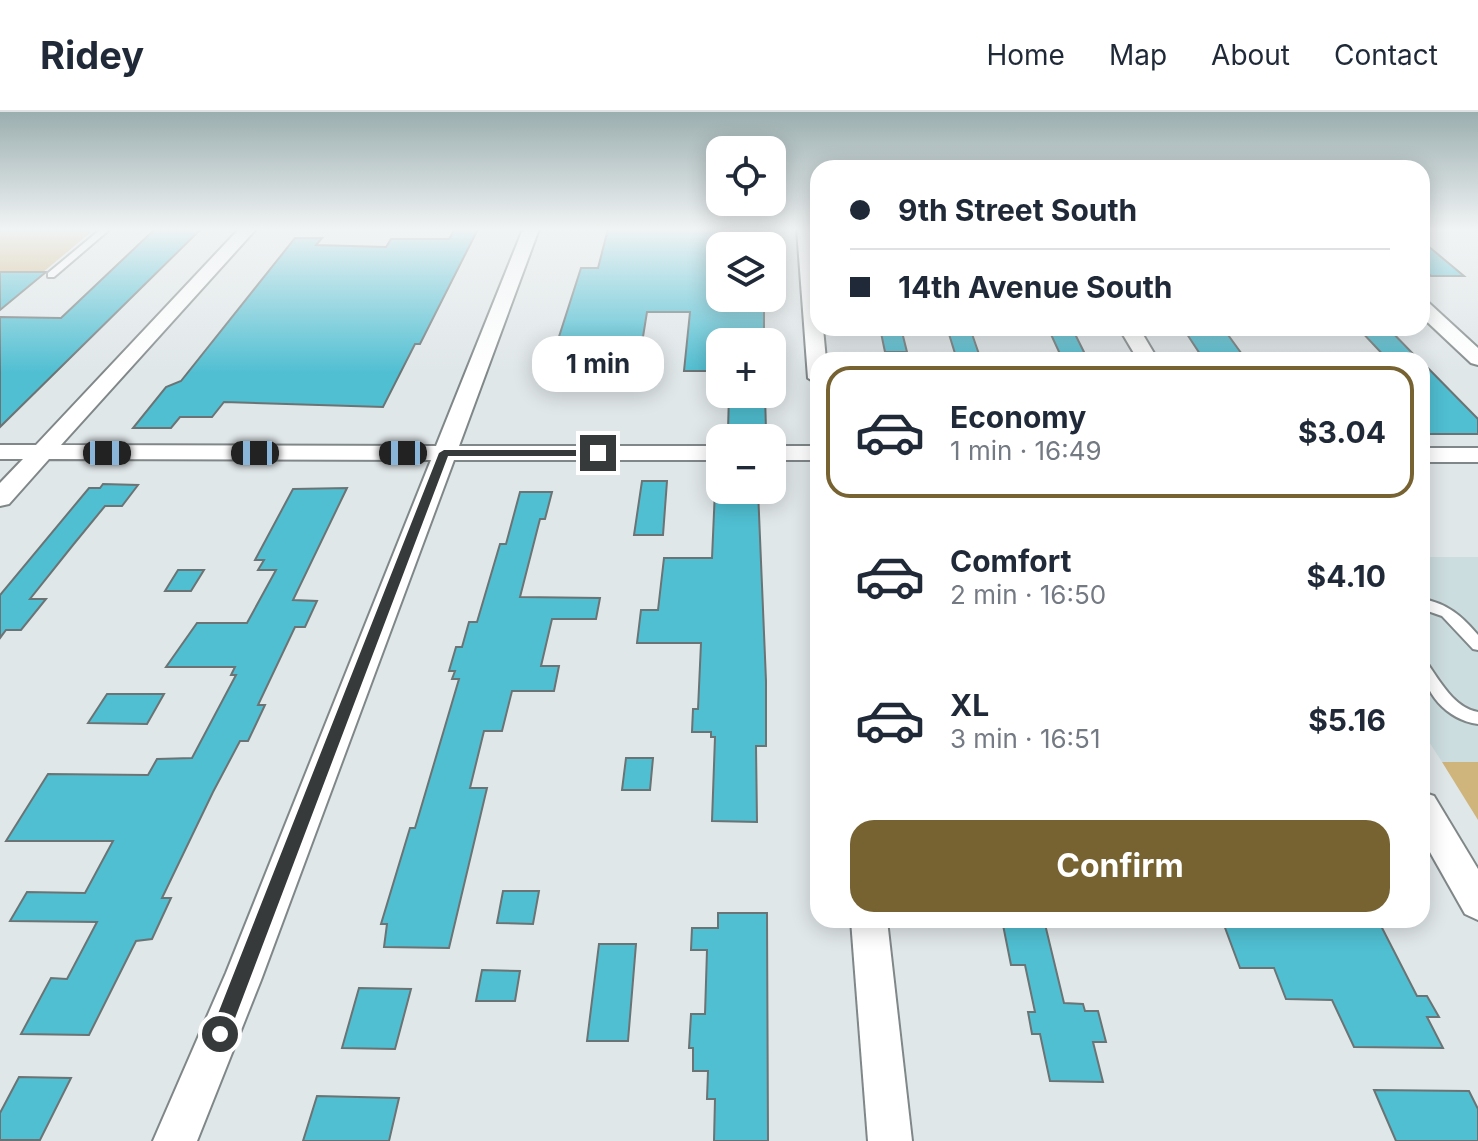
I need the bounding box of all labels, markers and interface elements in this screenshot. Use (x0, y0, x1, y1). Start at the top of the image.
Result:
text: Ridey (40, 32, 144, 78)
text: Home (986, 38, 1065, 72)
text: Map (1109, 38, 1167, 72)
text: About (1211, 38, 1290, 72)
text: Contact (1334, 38, 1438, 72)
map controls (706, 136, 786, 504)
button: locate (706, 136, 786, 216)
text: 9th Street South (898, 192, 1137, 228)
button: layers (706, 232, 786, 312)
text: 14th Avenue South (898, 269, 1173, 305)
button: + (706, 328, 786, 408)
callout: 1 min (532, 337, 664, 393)
text: 1 min (566, 348, 630, 379)
icon: car (854, 396, 926, 468)
text: Economy (950, 399, 1086, 435)
text: $3.04 (1298, 414, 1386, 450)
button: − (706, 424, 786, 504)
route end (580, 435, 616, 471)
text: 1 min · 16:49 (950, 435, 1102, 466)
car (83, 441, 131, 465)
car (231, 441, 279, 465)
car (379, 441, 427, 465)
icon: car (854, 540, 926, 612)
text: Comfort (950, 543, 1071, 579)
text: $4.10 (1307, 558, 1386, 594)
text: 2 min · 16:50 (950, 579, 1106, 610)
icon: car (854, 684, 926, 756)
text: XL (950, 687, 989, 723)
text: $5.16 (1308, 702, 1386, 738)
text: 3 min · 16:51 (950, 723, 1101, 754)
button: Confirm (850, 820, 1390, 912)
route start (202, 1016, 238, 1052)

